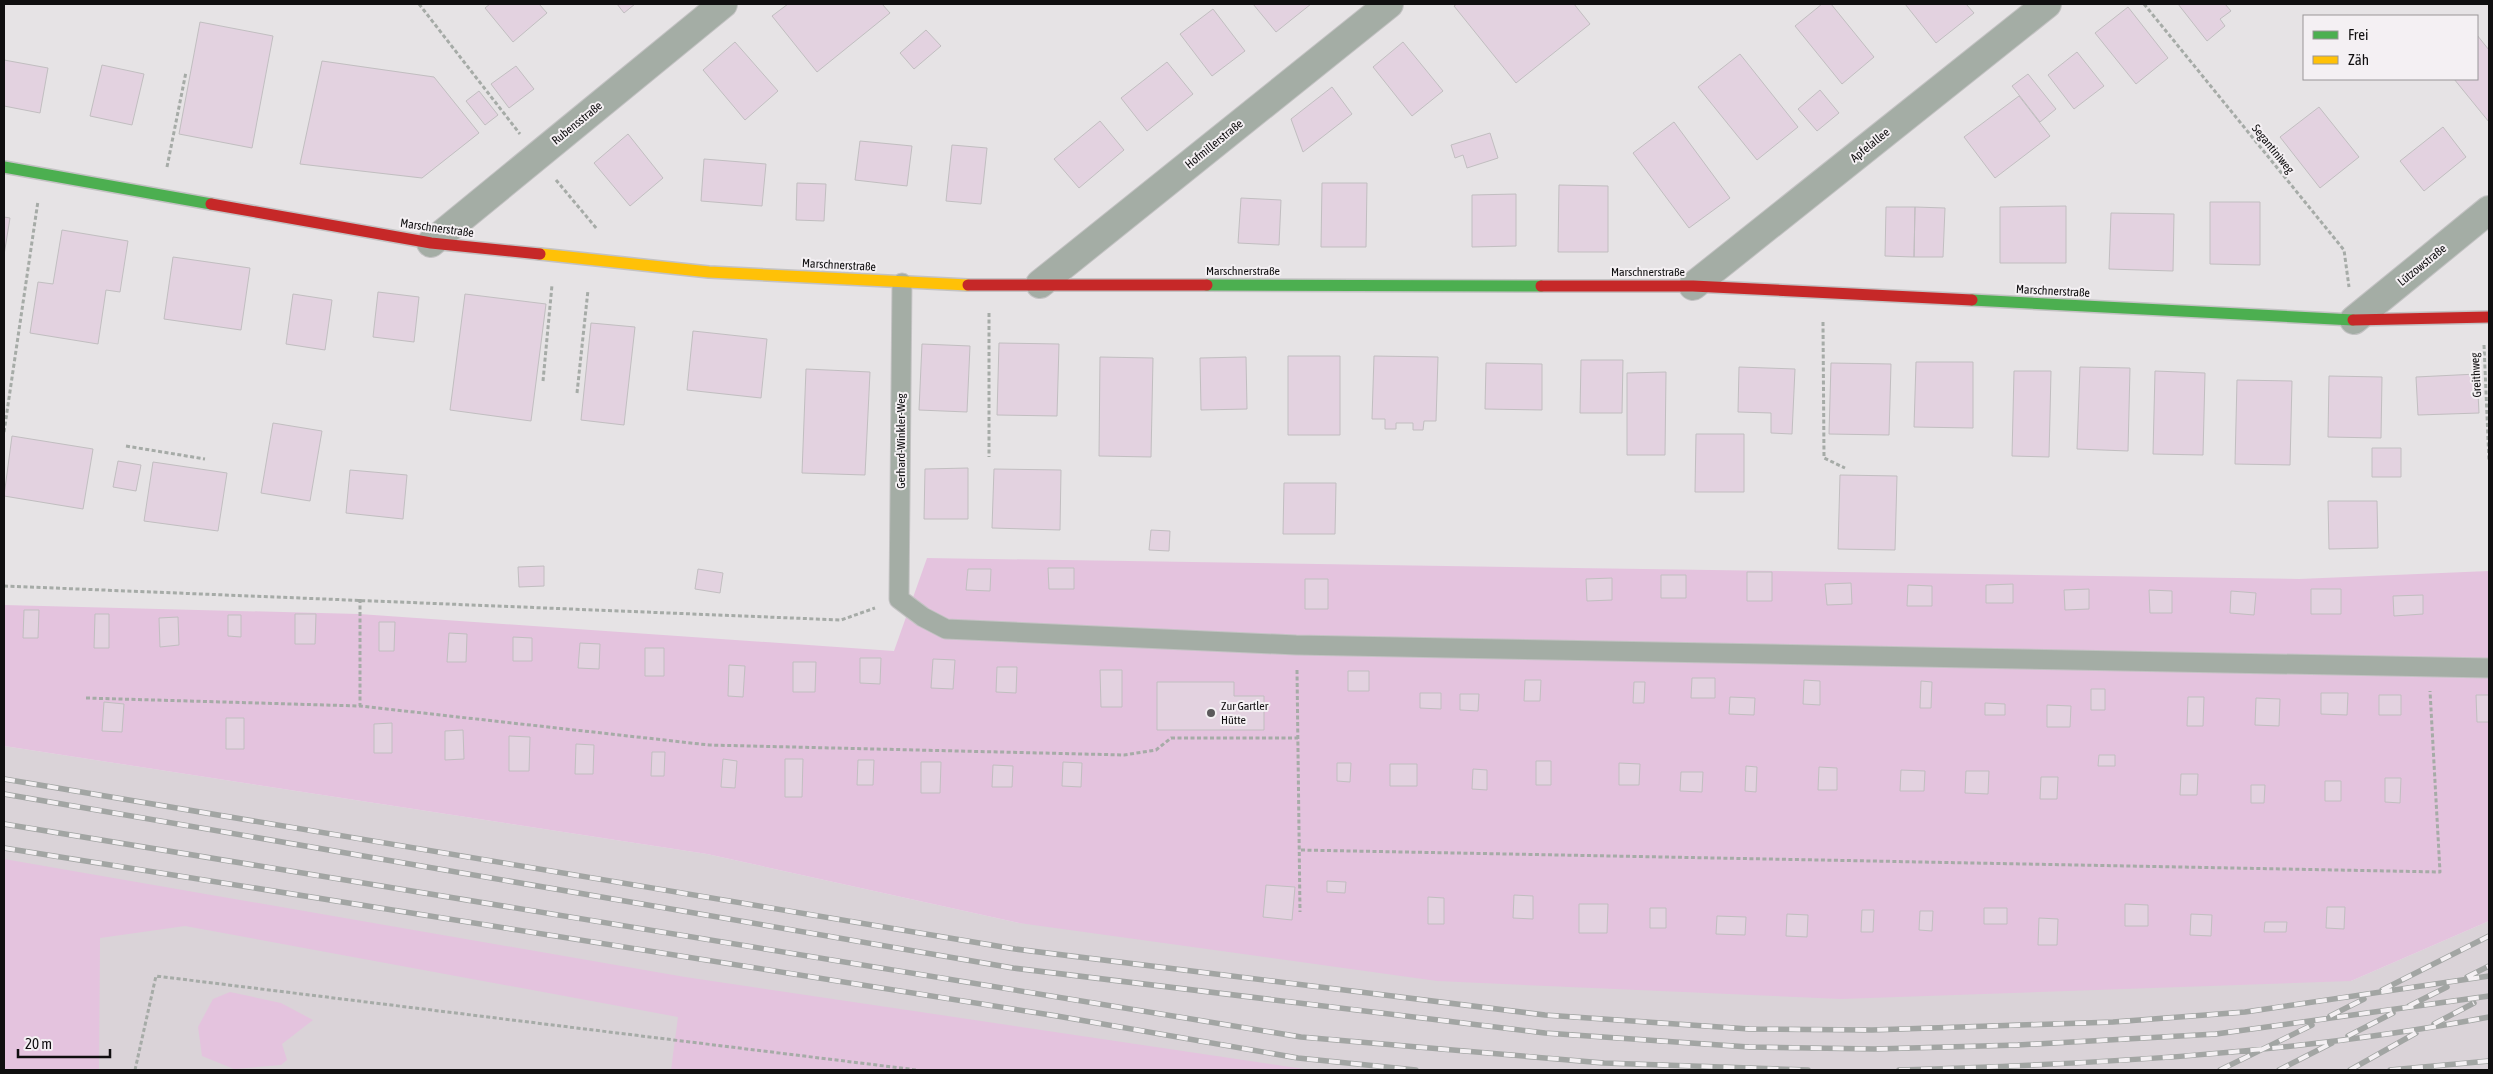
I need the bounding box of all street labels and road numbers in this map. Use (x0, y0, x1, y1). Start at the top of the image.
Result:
street label: Rubensstraße (549, 98, 605, 148)
street label: Hofmillerstraße (1182, 116, 1246, 172)
street label: Segantiniweg (2249, 122, 2298, 177)
street label: Apfelallee (1848, 125, 1892, 165)
street label: Marschnerstraße (399, 216, 475, 240)
street label: Lützowstraße (2395, 241, 2449, 289)
street label: Marschnerstraße (802, 256, 876, 274)
street label: Marschnerstraße (1206, 264, 1280, 278)
street label: Marschnerstraße (1611, 265, 1685, 279)
street label: Marschnerstraße (2016, 282, 2090, 300)
street label: Greithweg (2468, 351, 2484, 398)
street label: Gerhard-Winkler-Weg (894, 392, 908, 489)

